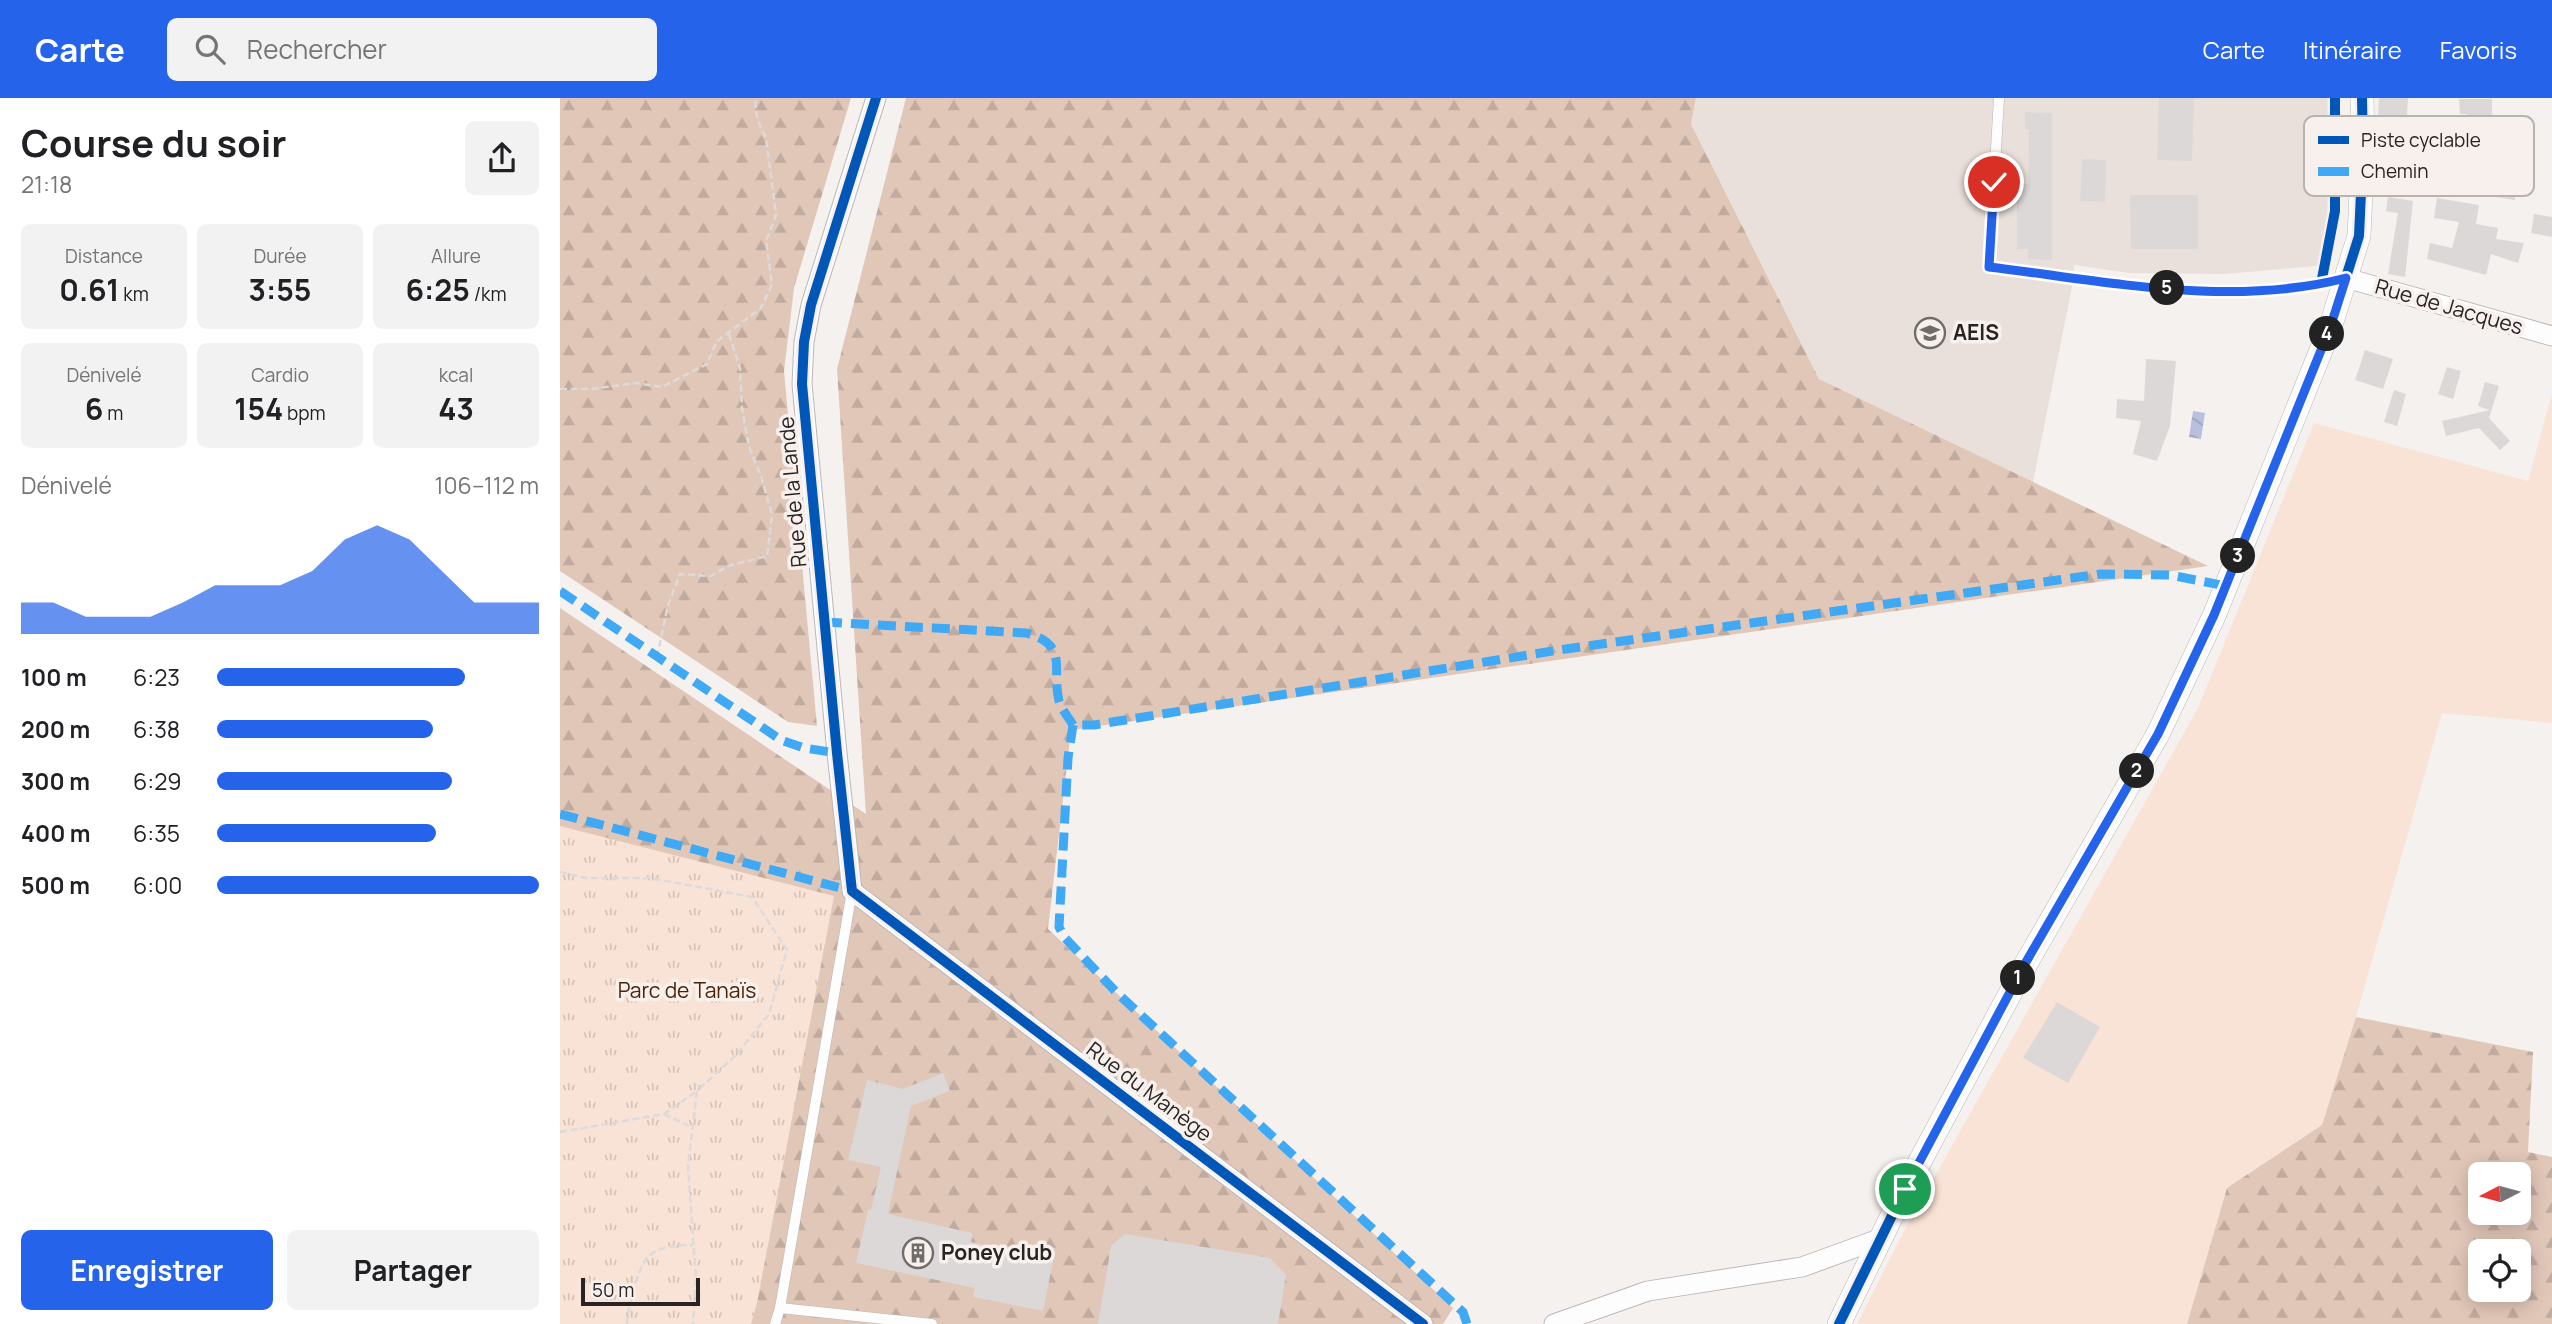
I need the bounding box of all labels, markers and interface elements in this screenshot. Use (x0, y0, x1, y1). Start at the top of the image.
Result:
search box (167, 18, 657, 81)
text: Carte (35, 27, 125, 72)
icon: search (191, 30, 229, 68)
text: Rechercher (247, 31, 387, 67)
text: Carte (2203, 33, 2265, 66)
text: Itinéraire (2303, 33, 2402, 66)
text: Favoris (2440, 33, 2517, 66)
text: Course du soir (21, 116, 286, 168)
legend (2304, 116, 2534, 196)
button: share (465, 121, 539, 195)
text: Piste cyclable (2361, 127, 2481, 153)
pin (1964, 152, 2024, 212)
text: Chemin (2361, 158, 2429, 184)
icon: check (1975, 163, 2013, 201)
text: 21:18 (21, 168, 72, 200)
text: Distance (65, 243, 143, 269)
text: Durée (253, 243, 307, 269)
text: Allure (431, 243, 481, 269)
text: 0.61 (59, 269, 119, 310)
text: 3:55 (249, 269, 311, 310)
text: 6:25 (405, 269, 470, 310)
pin: 5 (2150, 270, 2184, 306)
street label: Rue de Jacques (2372, 272, 2526, 340)
text: 5 (2161, 274, 2172, 300)
text: km (119, 281, 149, 307)
text: /km (470, 281, 507, 307)
school or university icon: AEIS (1913, 316, 1947, 350)
pin: 4 (2310, 316, 2344, 352)
place label: AEIS (1953, 318, 1999, 346)
text: 4 (2321, 320, 2332, 346)
text: Dénivelé (66, 362, 142, 388)
text: Cardio (251, 362, 309, 388)
text: kcal (439, 362, 473, 388)
text: 6 (85, 388, 103, 429)
text: 154 (234, 388, 283, 429)
text: 43 (438, 388, 474, 429)
text: m (103, 400, 123, 426)
text: bpm (283, 400, 326, 426)
street label: Rue de la Lande (771, 415, 813, 569)
text: Dénivelé (21, 469, 112, 501)
text: 106–112 m (435, 469, 539, 501)
pin: 3 (2220, 538, 2256, 574)
text: 3 (2232, 542, 2243, 568)
text: 100 m (21, 661, 87, 693)
text: 6:23 (133, 661, 180, 693)
text: 200 m (21, 713, 90, 745)
text: 6:38 (133, 713, 180, 745)
pin: 2 (2120, 754, 2154, 788)
text: 2 (2131, 757, 2142, 783)
text: 300 m (21, 765, 90, 797)
text: 6:29 (133, 765, 182, 797)
text: 400 m (21, 817, 91, 849)
text: 6:35 (133, 817, 180, 849)
text: 500 m (21, 869, 90, 901)
text: 6:00 (133, 869, 182, 901)
pin: 1 (2000, 960, 2036, 996)
text: 1 (2013, 964, 2022, 990)
park label: Parc de Tanaïs (618, 976, 756, 1004)
street label: Rue du Manège (1081, 1035, 1218, 1148)
pin (1875, 1159, 1935, 1219)
north arrow (2468, 1162, 2530, 1225)
map controls (2468, 1162, 2531, 1302)
icon: arrive (1886, 1170, 1924, 1208)
button: Enregistrer (21, 1230, 273, 1310)
button: Partager (287, 1230, 539, 1310)
building icon: Poney club (901, 1236, 935, 1270)
place label: Poney club (941, 1238, 1052, 1266)
button: locate (2468, 1239, 2531, 1302)
scale bar (581, 1275, 700, 1307)
text: 50 m (592, 1277, 634, 1303)

